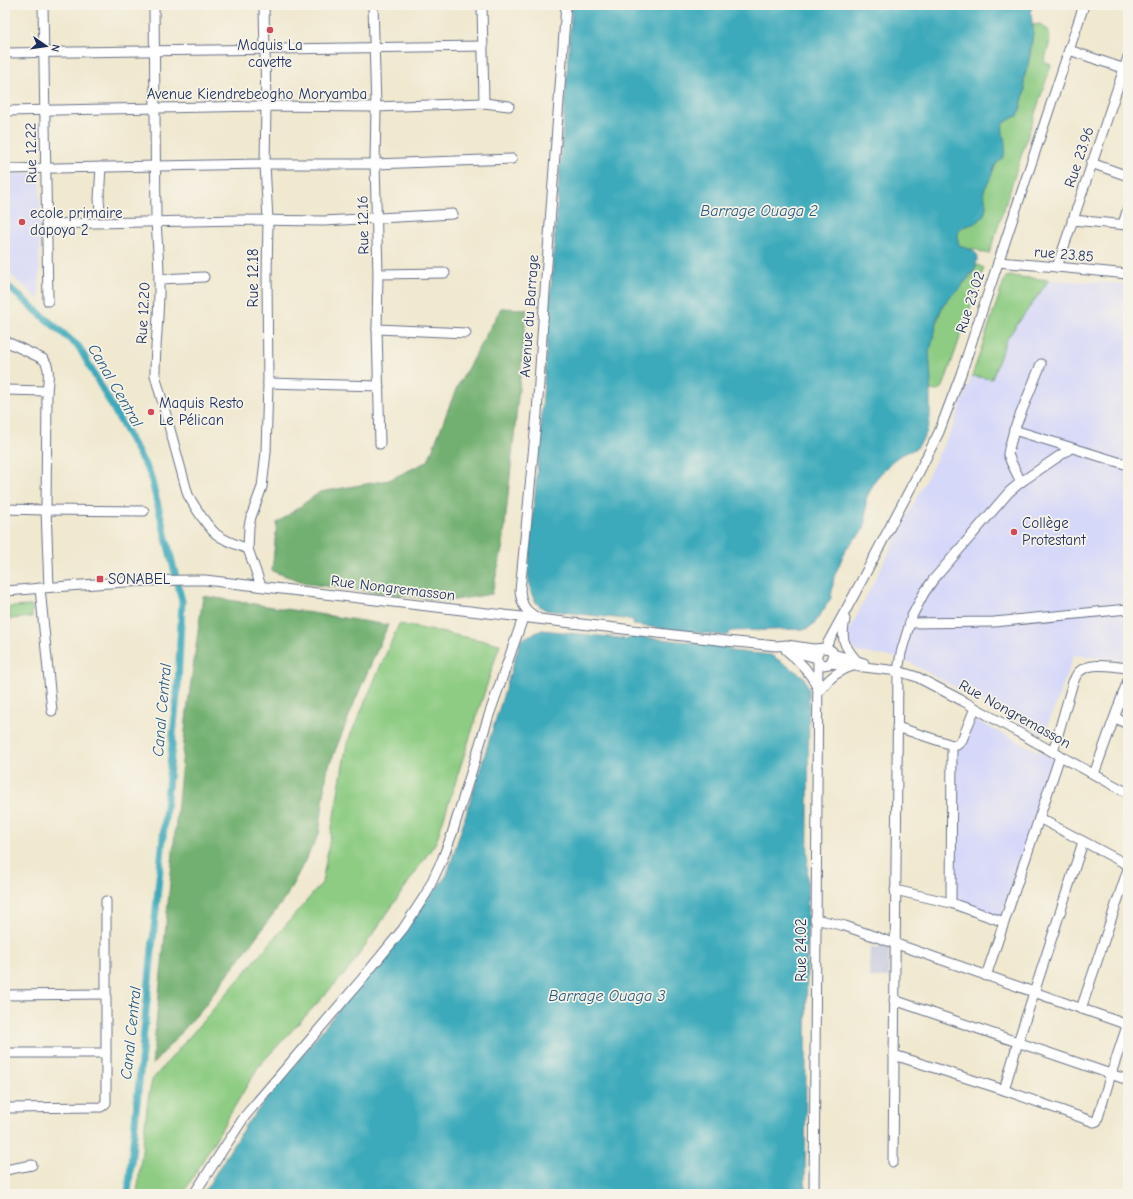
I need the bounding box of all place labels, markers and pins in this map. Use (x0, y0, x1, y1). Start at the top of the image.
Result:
marker: Maquis La cavette (265, 25, 275, 35)
place label: Maquis La cavette (237, 36, 303, 71)
place label: ecole primaire dapoya 2 (30, 204, 123, 239)
marker: ecole primaire dapoya 2 (17, 217, 27, 227)
place label: Maquis Resto Le Pélican (159, 394, 244, 429)
marker: Maquis Resto Le Pélican (146, 407, 156, 417)
place label: Collège Protestant (1022, 514, 1086, 549)
marker: Collège Protestant (1009, 527, 1019, 537)
place label: SONABEL (108, 570, 171, 588)
marker: SONABEL (95, 574, 105, 584)

